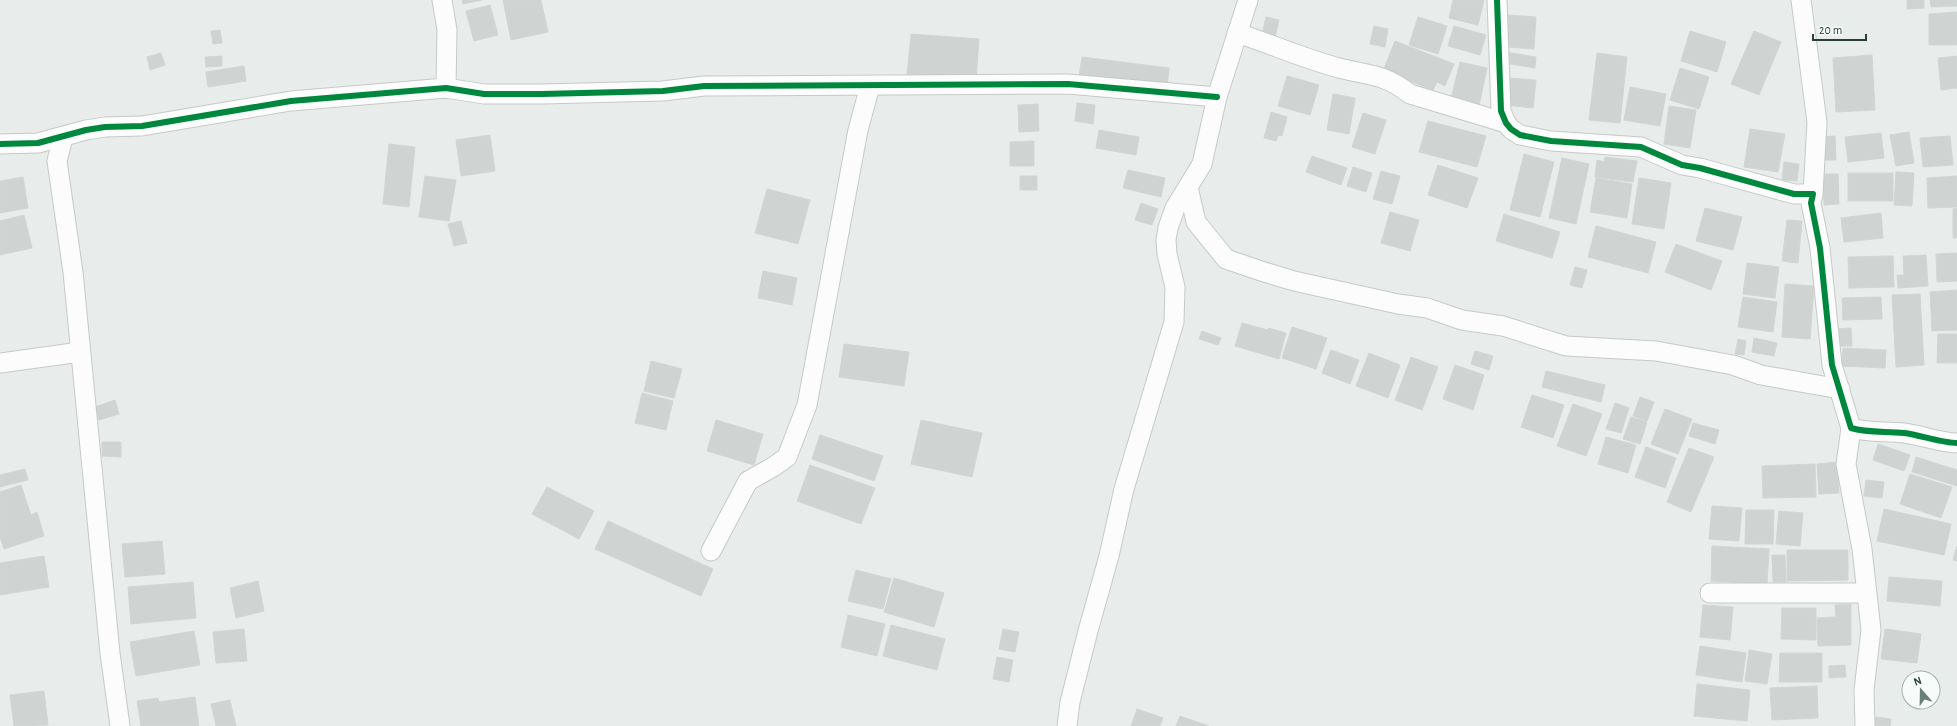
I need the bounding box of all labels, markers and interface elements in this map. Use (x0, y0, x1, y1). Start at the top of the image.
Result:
scale bar (1813, 16, 1866, 42)
text: 20 m (1819, 24, 1842, 36)
north arrow (1901, 670, 1941, 710)
text: N (1912, 675, 1923, 688)

